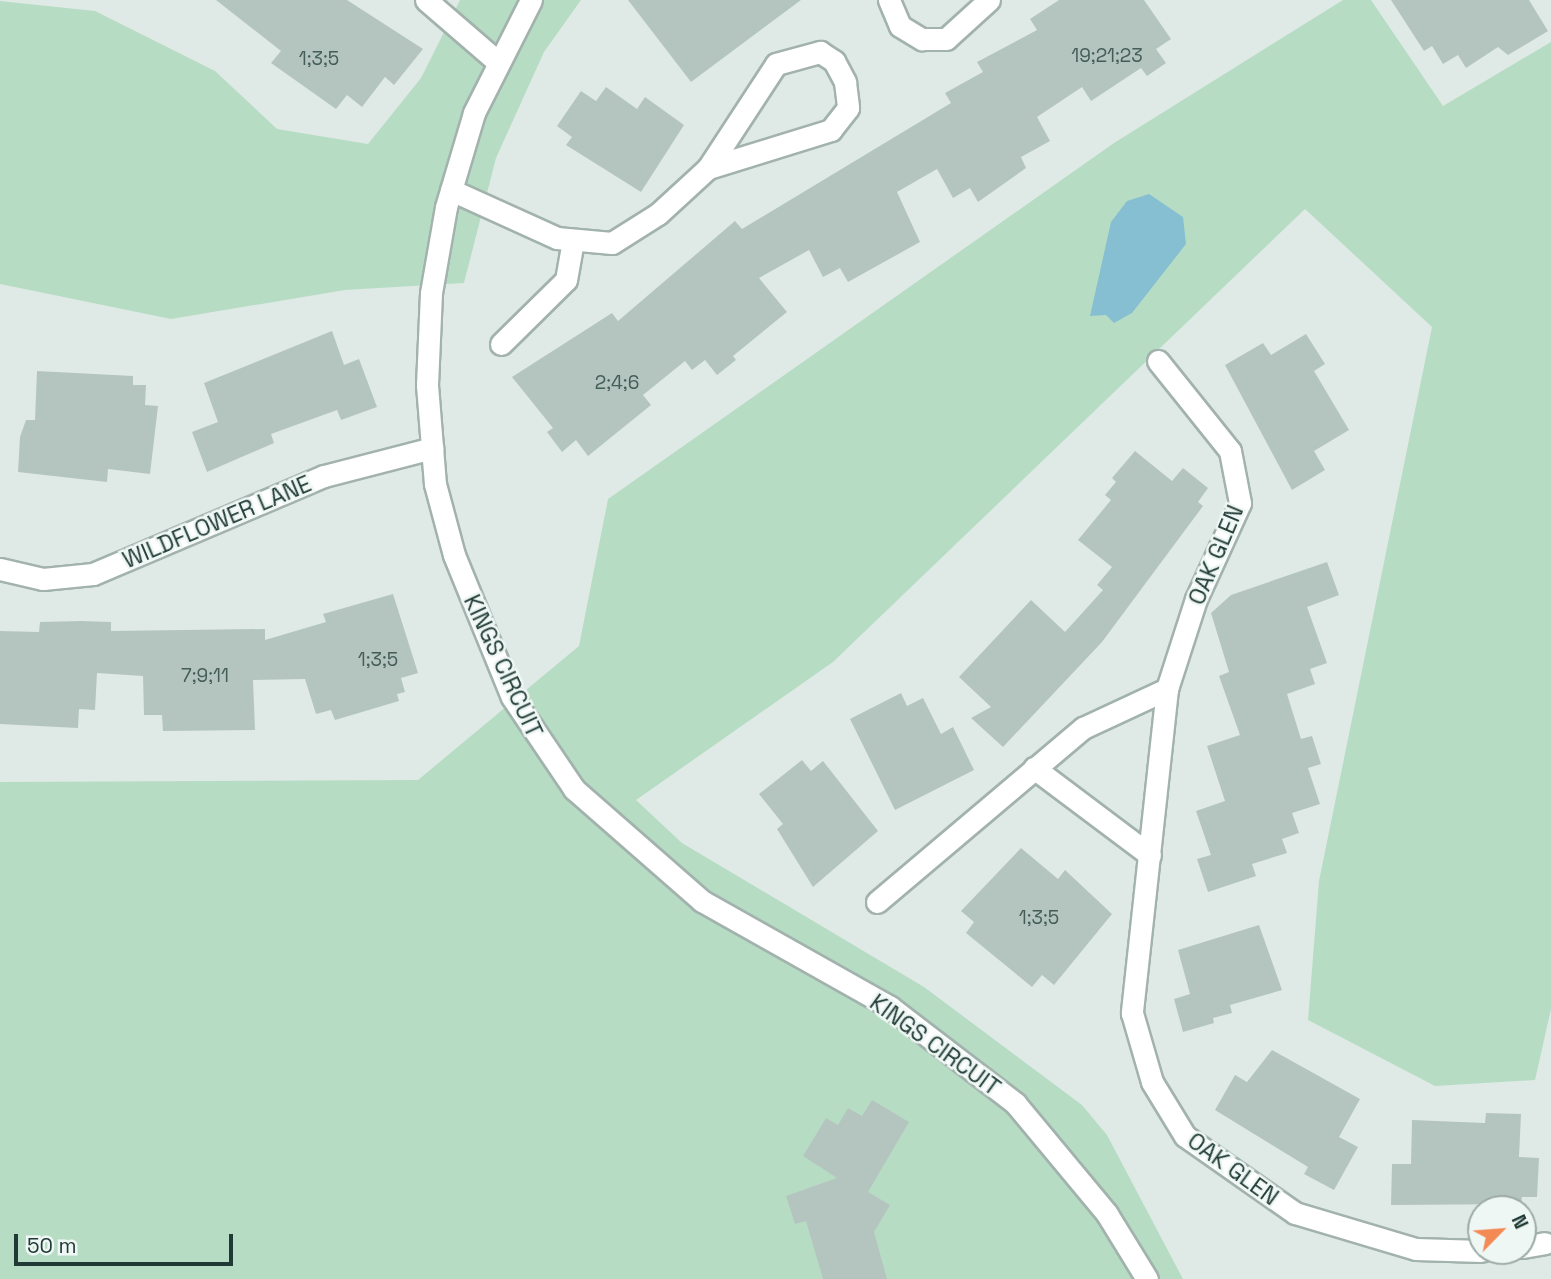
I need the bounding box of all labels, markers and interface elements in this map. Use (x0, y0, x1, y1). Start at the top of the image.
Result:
house number: 19;21;23 (1071, 45, 1143, 67)
house number: 1;3;5 (299, 48, 339, 70)
house number: 2;4;6 (595, 372, 639, 394)
street label: WILDFLOWER LANE (119, 470, 315, 574)
street label: OAK GLEN (1183, 501, 1249, 609)
street label: KINGS CIRCUIT (458, 590, 548, 742)
house number: 1;3;5 (358, 649, 398, 671)
house number: 7;9;11 (181, 665, 229, 687)
house number: 1;3;5 (1019, 907, 1059, 929)
street label: KINGS CIRCUIT (865, 989, 1005, 1101)
street label: OAK GLEN (1182, 1127, 1284, 1211)
north arrow (1467, 1195, 1537, 1265)
text: N (1506, 1211, 1534, 1233)
scale bar (18, 1220, 236, 1264)
text: 50 m (27, 1232, 77, 1259)

